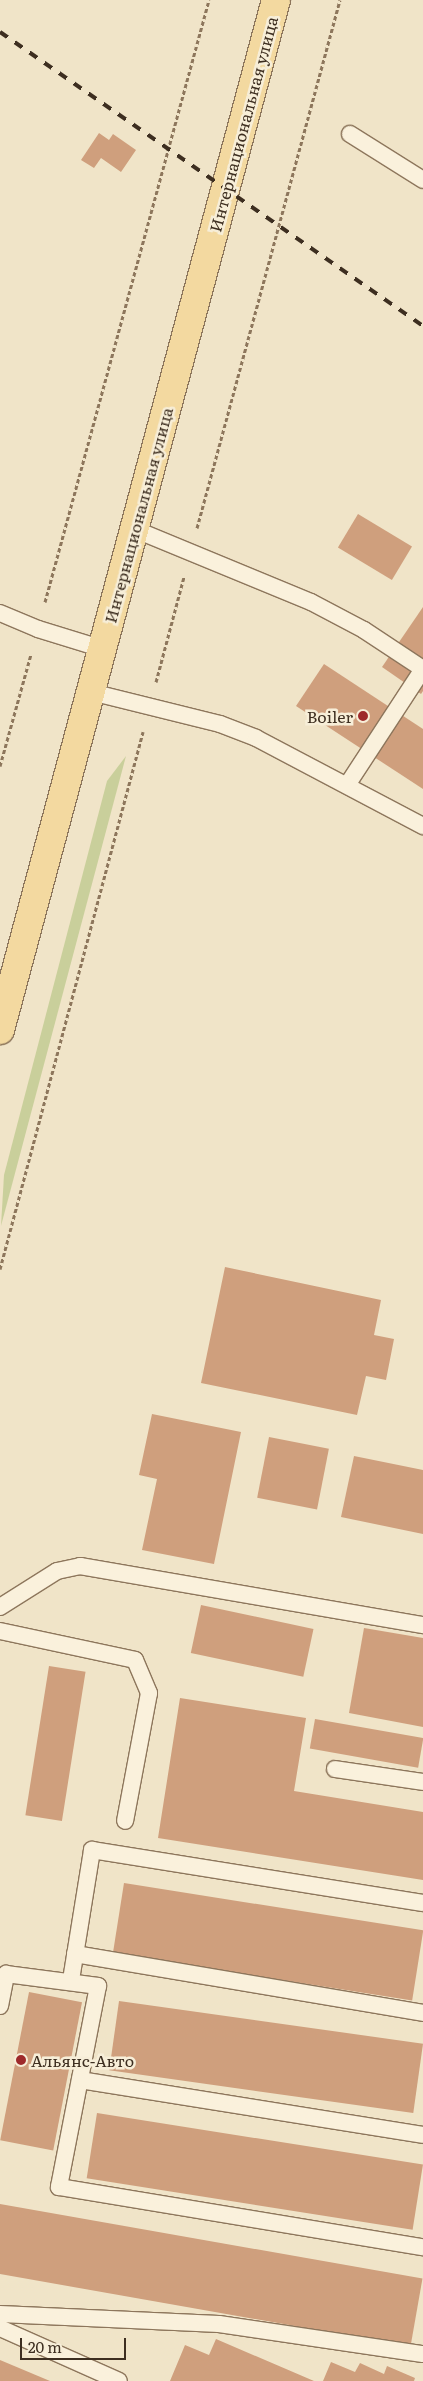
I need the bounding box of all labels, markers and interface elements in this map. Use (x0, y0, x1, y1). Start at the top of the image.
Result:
street label: Интернациональная улица (205, 14, 281, 234)
street label: Интернациональная улица (100, 405, 176, 625)
place label: Boiler (307, 706, 353, 726)
marker: Boiler (357, 710, 369, 722)
place label: Альянс-Авто (31, 2050, 134, 2070)
marker: Альянс-Авто (15, 2054, 27, 2066)
scale bar (22, 2328, 129, 2360)
text: 20 m (28, 2335, 62, 2358)

